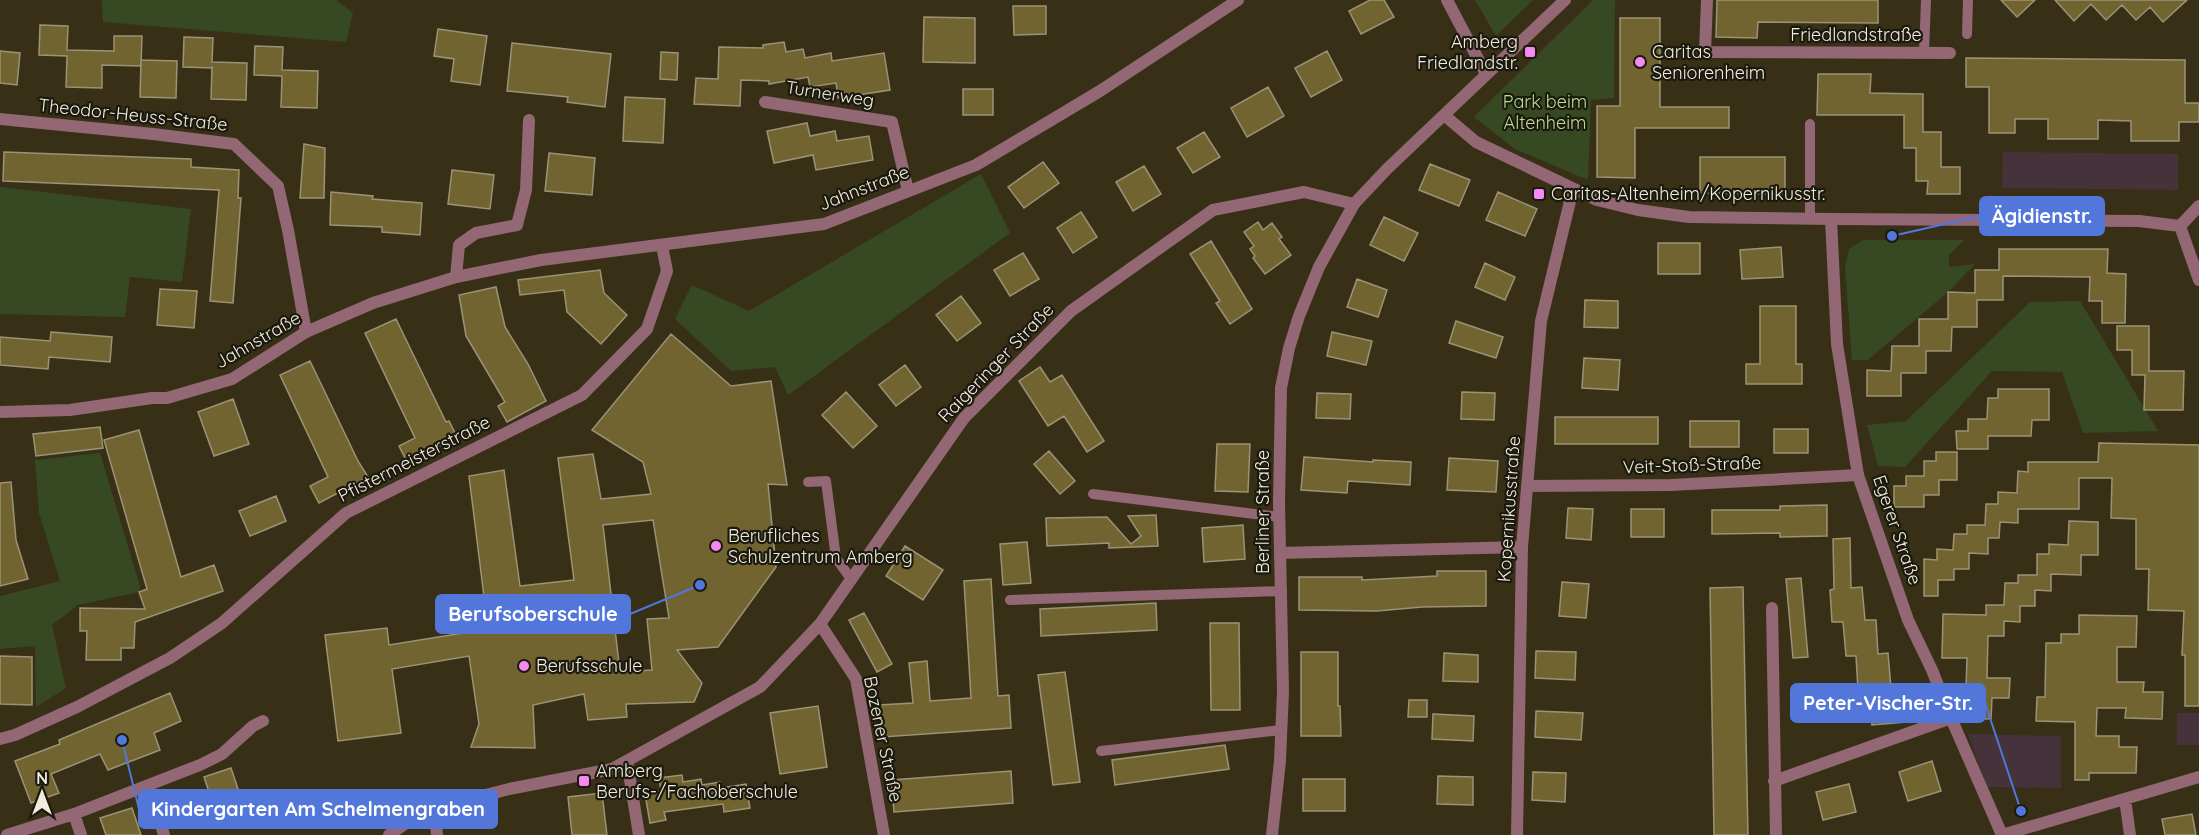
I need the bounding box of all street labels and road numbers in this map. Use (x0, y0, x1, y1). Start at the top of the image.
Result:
street label: Friedlandstraße (1790, 23, 1922, 46)
street label: Turnerweg (784, 75, 876, 112)
street label: Theodor-Heuss-Straße (37, 93, 229, 136)
street label: Jahnstraße (815, 160, 912, 215)
street label: Raigeringer Straße (933, 298, 1058, 427)
street label: Jahnstraße (211, 306, 305, 373)
street label: Pfistermeisterstraße (334, 410, 494, 507)
street label: Kopernikusstraße (1492, 435, 1525, 583)
street label: Berliner Straße (1251, 450, 1274, 574)
street label: Veit-Stoß-Straße (1622, 451, 1762, 478)
street label: Egerer Straße (1868, 472, 1927, 588)
street label: Bozener Straße (859, 674, 908, 804)

